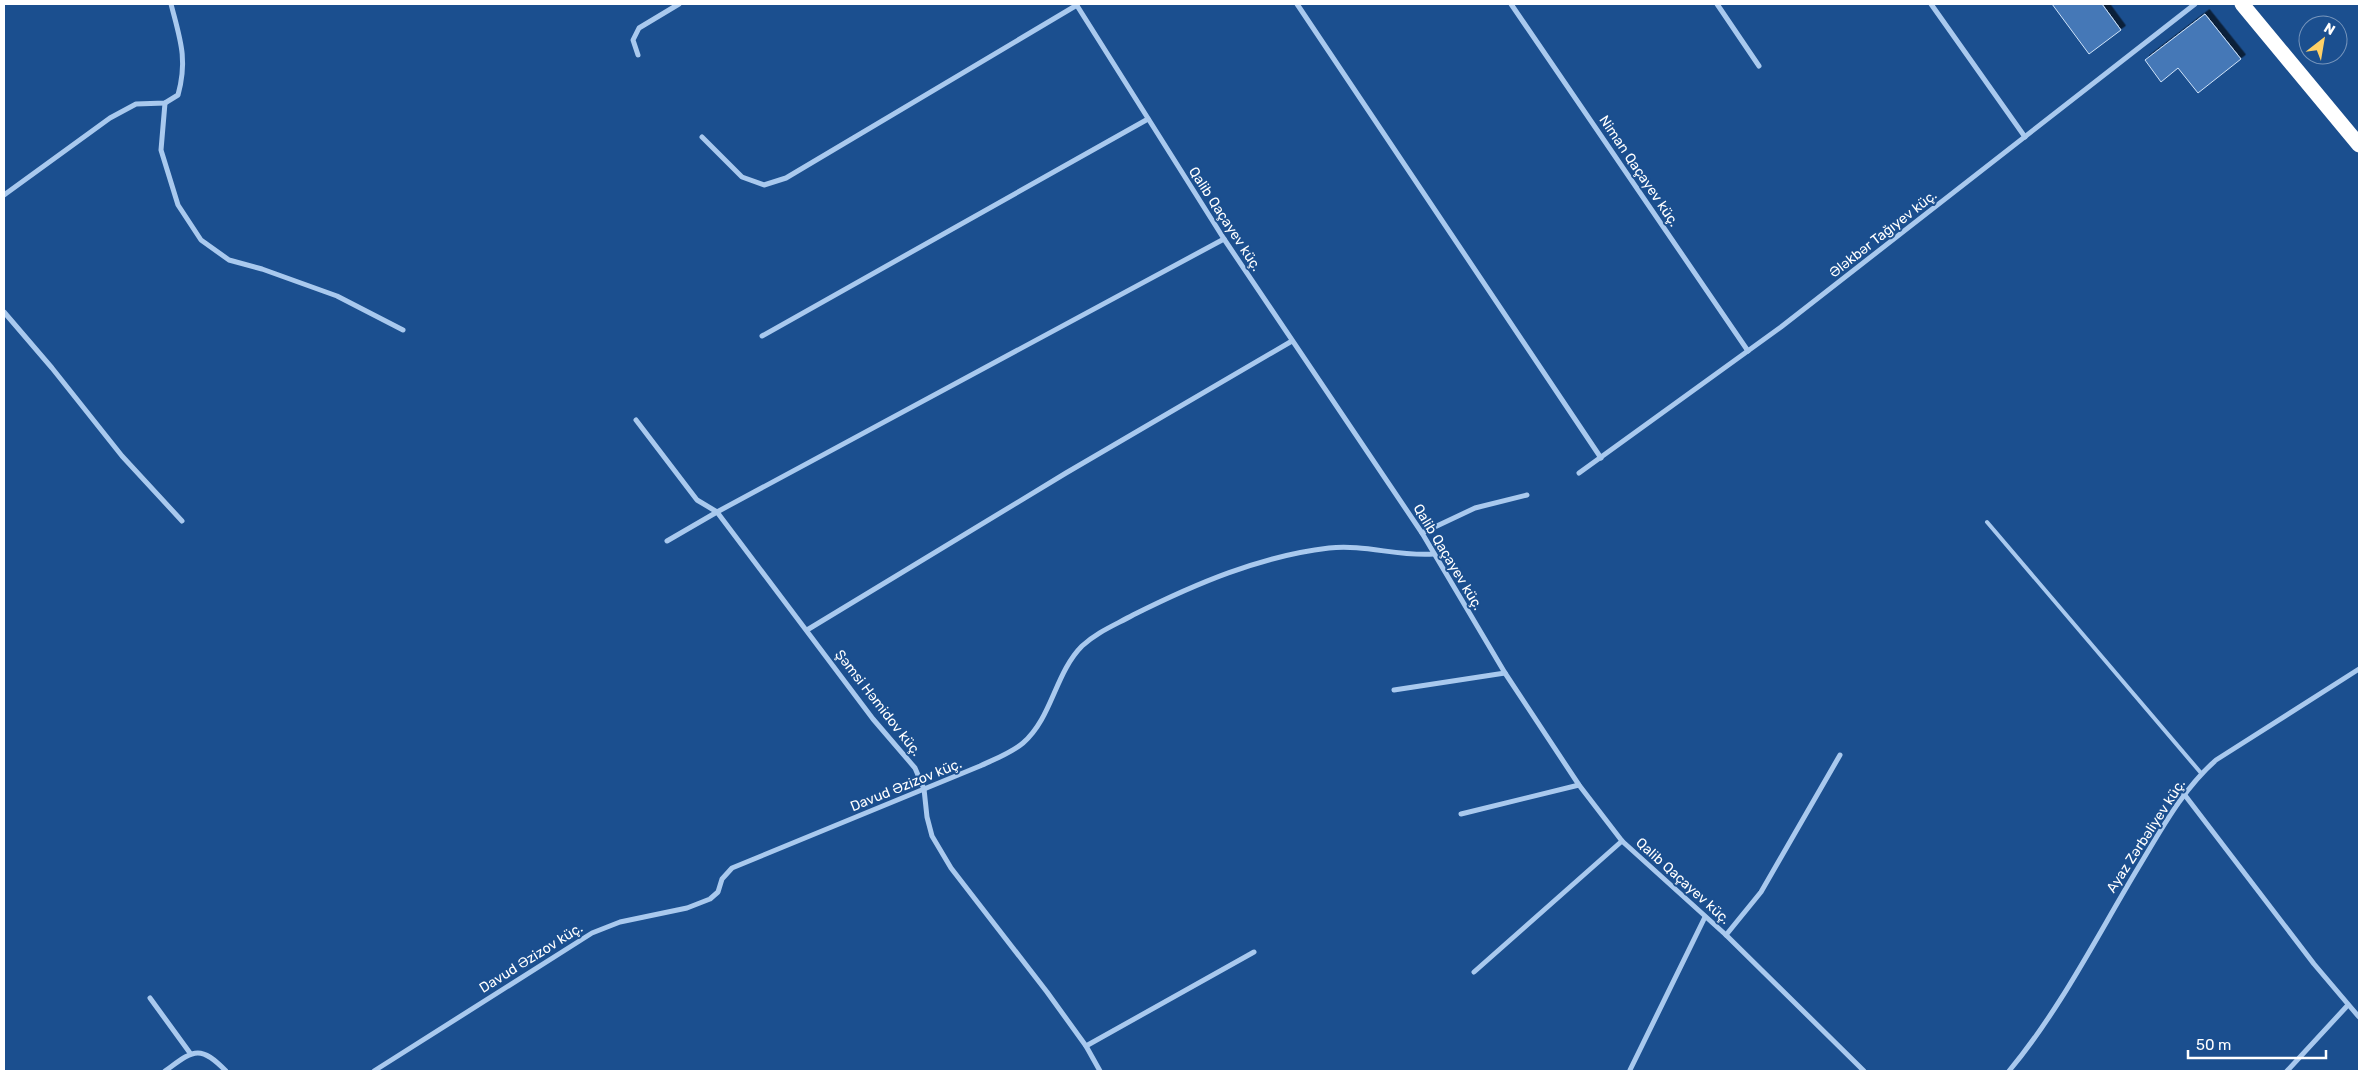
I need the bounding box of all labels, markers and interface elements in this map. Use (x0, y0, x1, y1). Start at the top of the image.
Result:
north arrow (2298, 15, 2348, 65)
text: N (2321, 19, 2338, 39)
street label: Niman Qaçayev küç. (1595, 112, 1683, 230)
street label: Qalib Qaçayev küç. (1185, 164, 1265, 274)
street label: Ələkbər Tağıyev küç. (1826, 187, 1940, 281)
street label: Qalib Qaçayev küç. (1410, 501, 1486, 613)
street label: Şəmsi Həmidov küç. (831, 646, 925, 760)
street label: Davud Əzizov küç. (848, 755, 964, 815)
street label: Ayaz Zərbəliyev küç. (2103, 776, 2189, 896)
street label: Qalib Qaçayev küç. (1632, 834, 1734, 928)
street label: Davud Əzizov küç. (476, 919, 586, 997)
scale bar (2188, 1028, 2326, 1060)
text: 50 m (2196, 1036, 2231, 1054)

